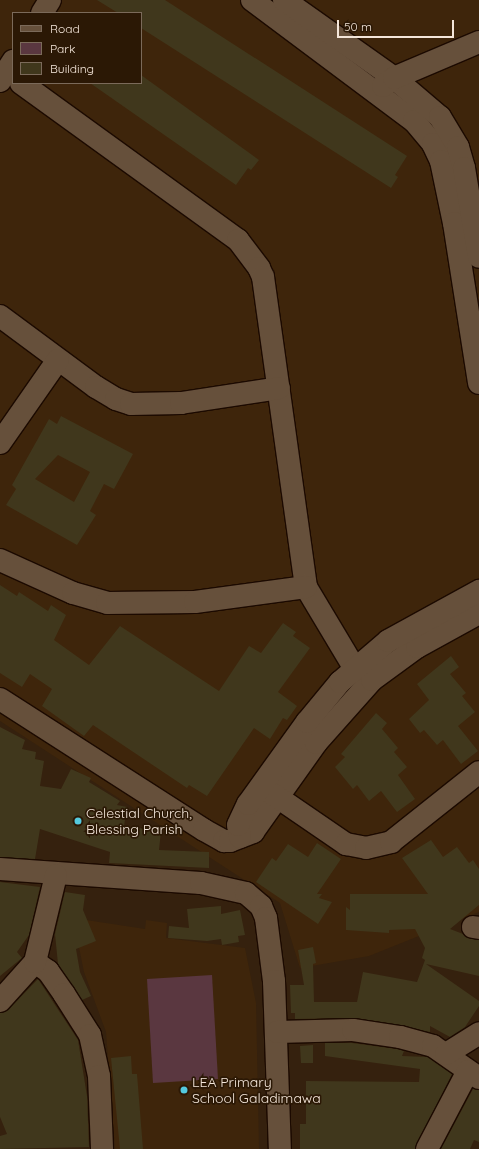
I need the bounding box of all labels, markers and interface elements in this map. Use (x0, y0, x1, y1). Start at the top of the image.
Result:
legend (12, 12, 142, 84)
scale bar (339, 12, 456, 38)
text: 50 m (344, 19, 372, 34)
text: Road (50, 21, 80, 36)
text: Park (50, 41, 75, 56)
text: Building (50, 61, 94, 76)
place label: Celestial Church, Blessing Parish (86, 805, 192, 838)
marker: Celestial Church, Blessing Parish (73, 816, 83, 826)
place label: LEA Primary School Galadimawa (192, 1074, 321, 1106)
marker: LEA Primary School Galadimawa (179, 1085, 189, 1095)

